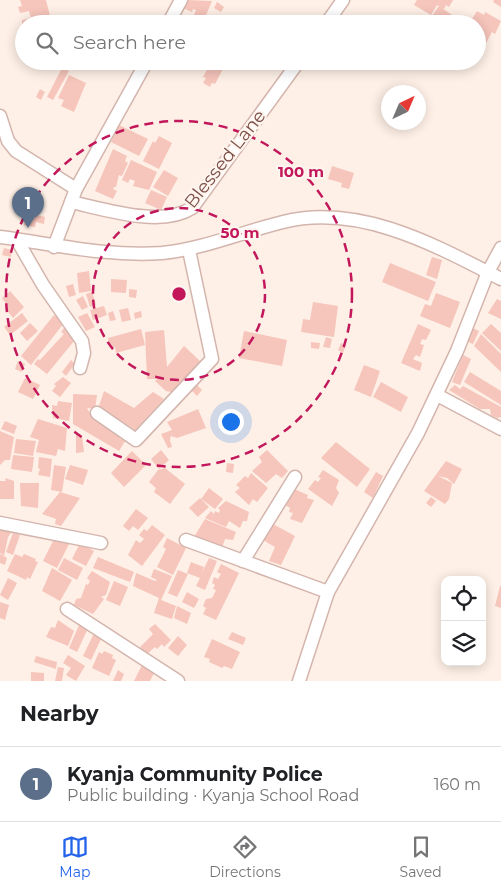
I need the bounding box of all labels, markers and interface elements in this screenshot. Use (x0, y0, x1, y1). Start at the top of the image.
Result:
search box (15, 15, 486, 70)
icon: search (33, 29, 61, 57)
text: Search here (73, 31, 186, 54)
north arrow (381, 85, 426, 130)
street label: Blessed Lane (180, 105, 270, 213)
text: 100 m (278, 162, 324, 181)
pin: 1 (12, 187, 44, 228)
text: 50 m (220, 223, 260, 242)
centre of rings (170, 285, 188, 303)
your location (218, 409, 244, 435)
map controls (441, 576, 486, 666)
button: locate (441, 576, 486, 621)
button: layers (441, 621, 486, 666)
text: Nearby (20, 701, 99, 726)
text: Kyanja Community Police (67, 763, 323, 786)
text: 1 (33, 775, 39, 794)
text: 160 m (434, 775, 481, 794)
text: Public building · Kyanja School Road (67, 786, 359, 805)
tab: Map (59, 833, 90, 881)
tab: Directions (209, 833, 281, 881)
tab: Saved (400, 833, 442, 881)

